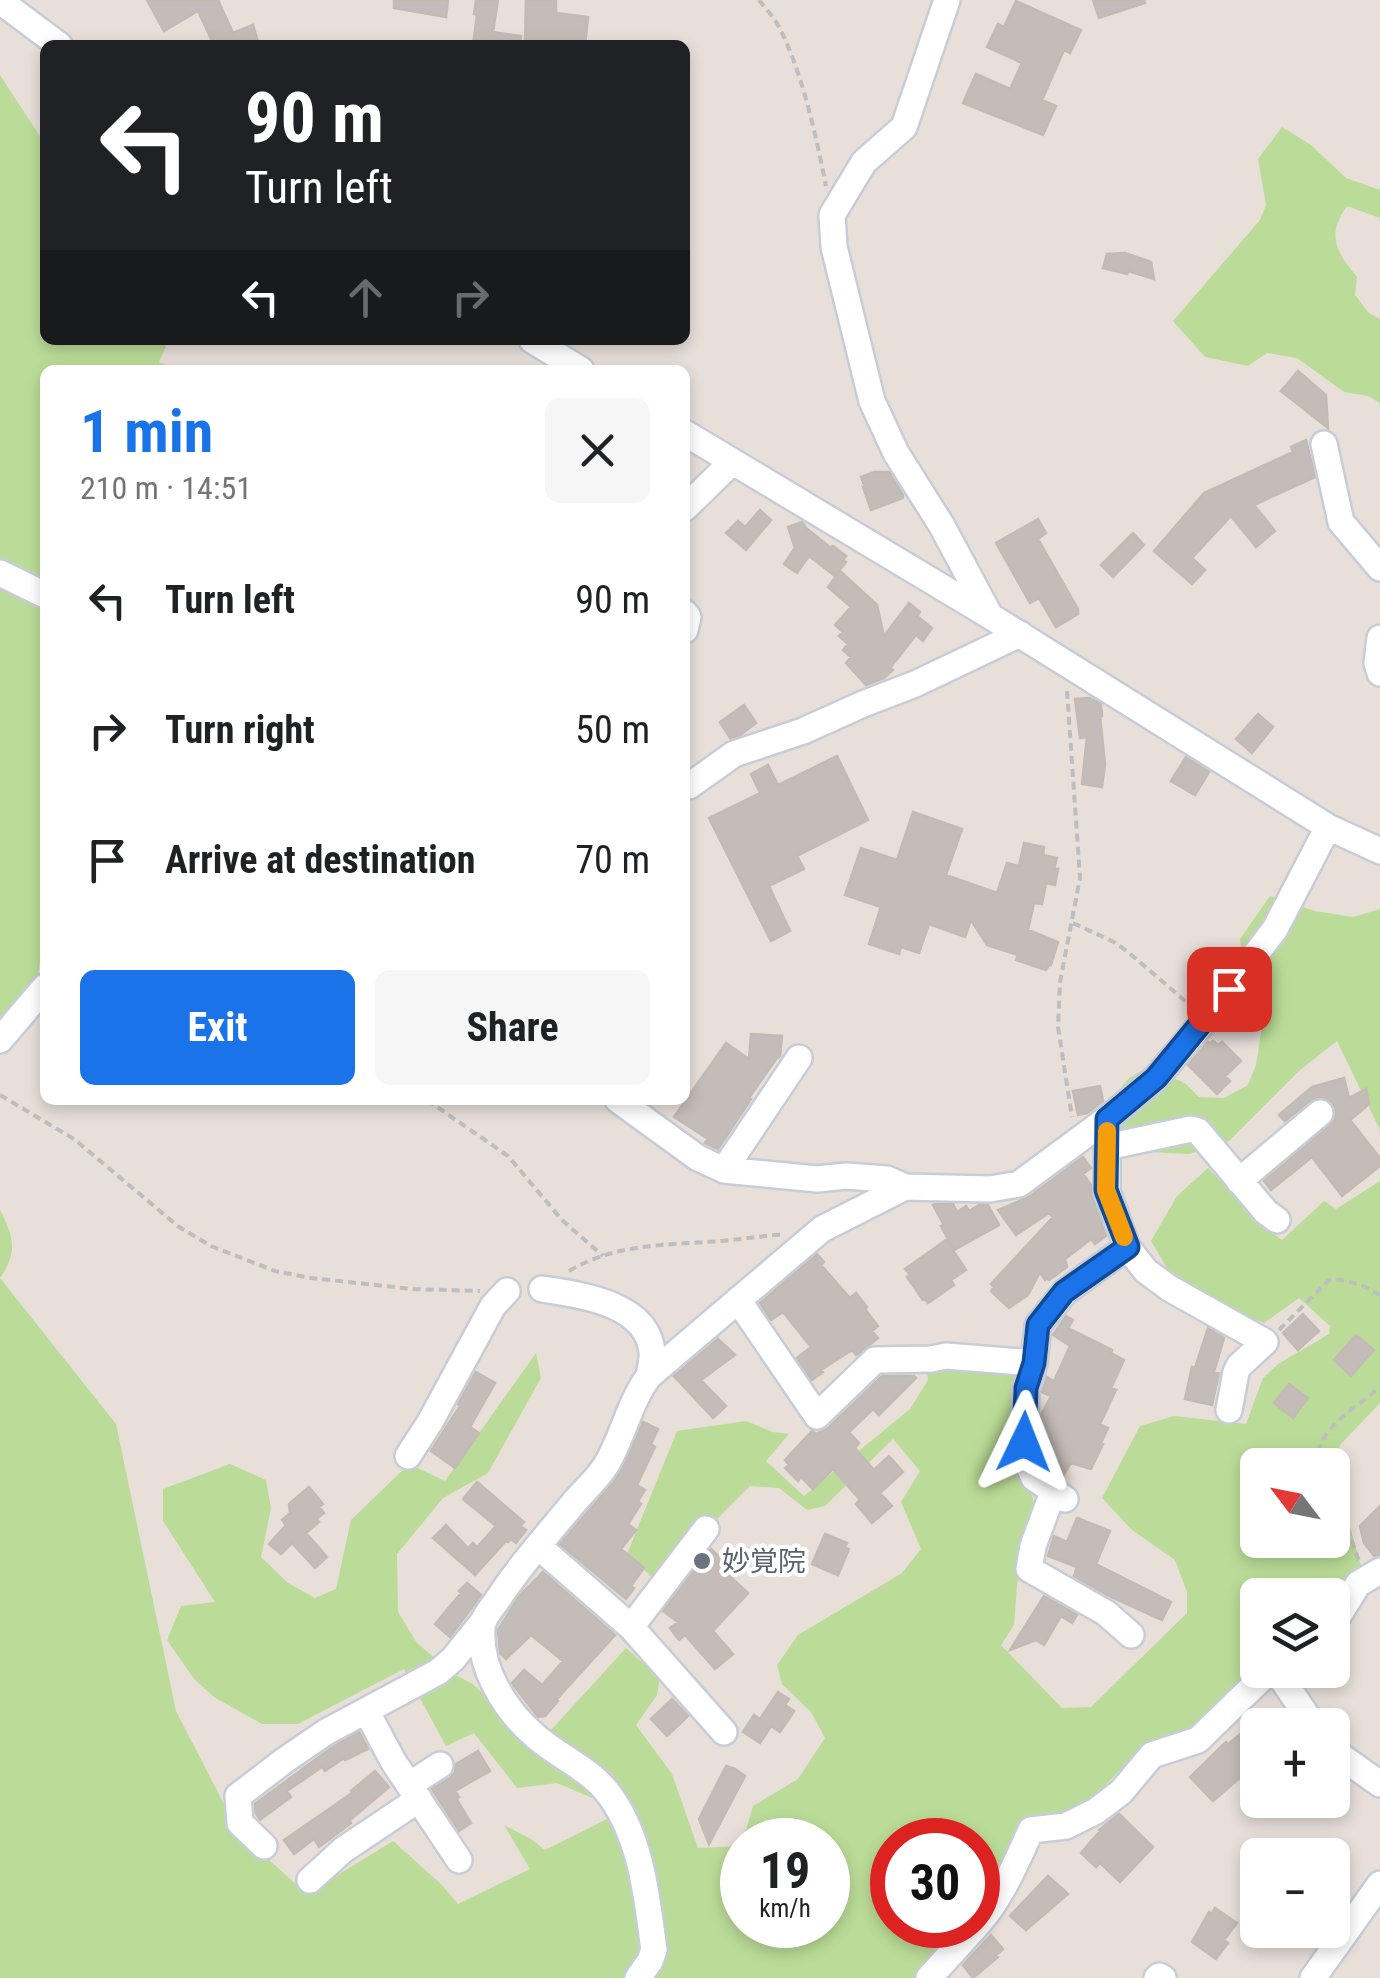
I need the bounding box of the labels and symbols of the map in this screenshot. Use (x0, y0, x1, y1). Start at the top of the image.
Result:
pin (1187, 947, 1272, 1032)
position arrow (972, 1390, 1076, 1494)
north arrow (1240, 1448, 1350, 1558)
place label: 妙覚院 (722, 1545, 806, 1578)
marker: 妙覚院 (691, 1550, 713, 1572)
speed limit sign: 30 (870, 1818, 1000, 1948)

